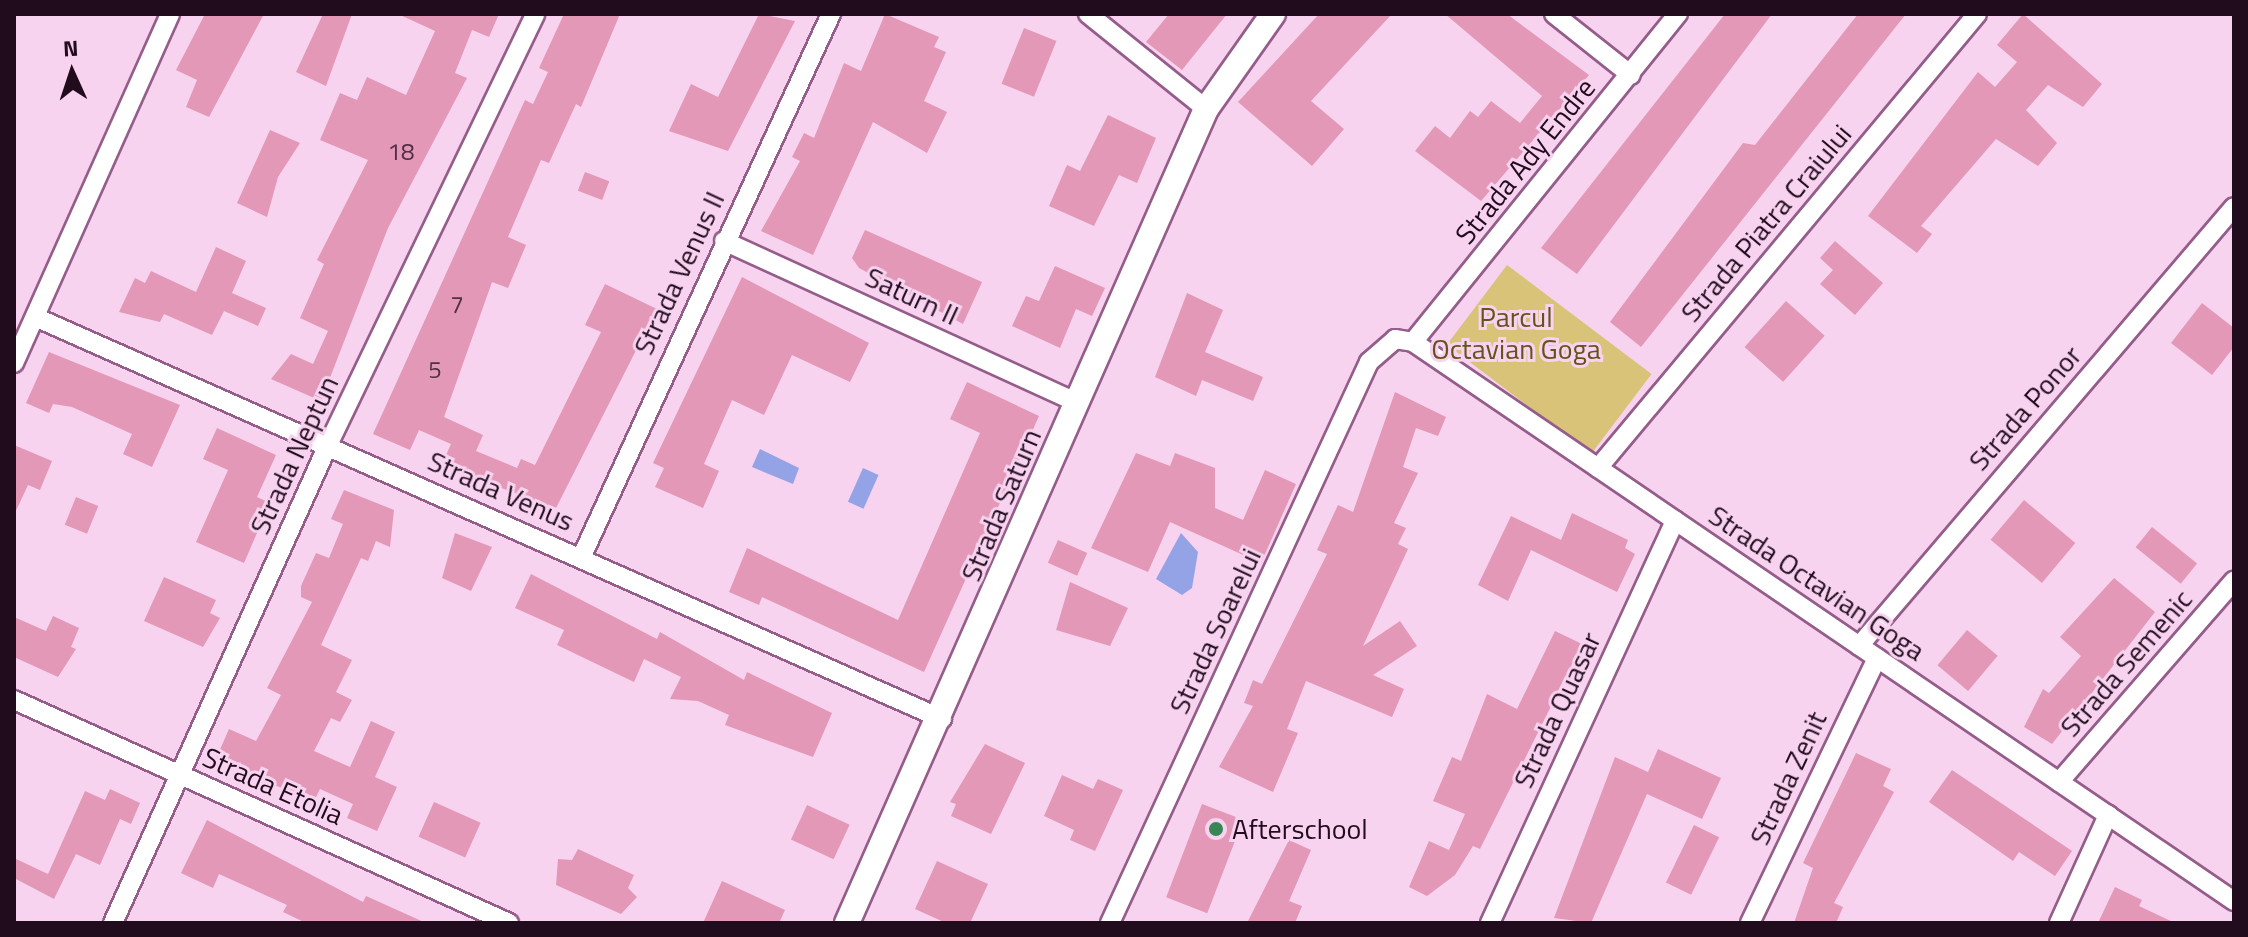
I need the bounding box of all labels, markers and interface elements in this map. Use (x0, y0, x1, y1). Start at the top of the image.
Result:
text: N (62, 31, 79, 65)
north arrow (32, 32, 112, 112)
street label: Strada Ady Endre (1448, 71, 1602, 251)
street label: Strada Piatra Craiului (1674, 118, 1858, 328)
house number: 18 (388, 138, 414, 166)
street label: Strada Venus II (627, 186, 731, 360)
street label: Saturn II (860, 260, 964, 332)
house number: 7 (450, 291, 464, 319)
park label: Parcul Octavian Goga (1431, 300, 1601, 366)
street label: Strada Ponor (1962, 339, 2088, 477)
house number: 5 (428, 356, 442, 384)
street label: Strada Neptun (243, 371, 345, 539)
street label: Strada Saturn (954, 424, 1048, 586)
street label: Strada Venus (423, 444, 579, 538)
street label: Strada Octavian Goga (1703, 498, 1931, 668)
street label: Strada Soarelui (1162, 543, 1268, 719)
street label: Strada Semenic (2053, 583, 2199, 743)
street label: Strada Quasar (1506, 627, 1608, 793)
street label: Strada Zenit (1742, 706, 1834, 850)
street label: Strada Etolia (198, 740, 348, 832)
place label: Afterschool (1232, 812, 1368, 846)
marker: Afterschool (1207, 820, 1225, 838)

